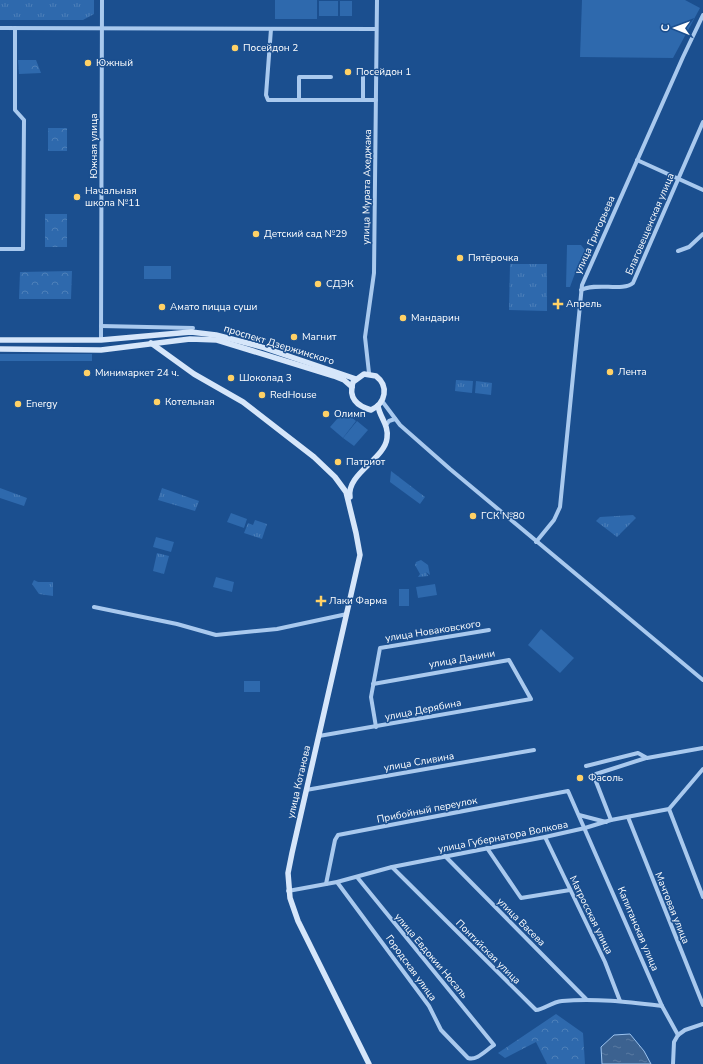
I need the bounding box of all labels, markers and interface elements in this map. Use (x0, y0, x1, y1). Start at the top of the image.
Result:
north arrow (655, 8, 695, 48)
text: С (658, 23, 673, 32)
place label: Посейдон 2 (243, 41, 298, 55)
marker: Посейдон 2 (230, 43, 240, 53)
place label: Южный (96, 56, 133, 70)
marker: Южный (83, 58, 93, 68)
place label: Посейдон 1 (356, 65, 411, 79)
marker: Посейдон 1 (343, 67, 353, 77)
street label: Южная улица (87, 113, 101, 179)
street label: улица Мурата Ахеджака (359, 129, 375, 245)
street label: Благовещенская улица (622, 171, 678, 277)
place label: Начальная школа №11 (85, 184, 140, 210)
marker: Начальная школа №11 (72, 192, 82, 202)
street label: улица Григорьева (571, 194, 619, 276)
place label: Детский сад №29 (264, 227, 347, 241)
marker: Детский сад №29 (251, 229, 261, 239)
place label: Пятёрочка (468, 251, 519, 265)
marker: Пятёрочка (455, 253, 465, 263)
place label: СДЭК (326, 277, 354, 291)
marker: СДЭК (313, 279, 323, 289)
place label: Апрель (566, 297, 602, 311)
marker: Апрель (553, 299, 563, 309)
place label: Амато пицца суши (170, 300, 257, 314)
marker: Амато пицца суши (157, 302, 167, 312)
place label: Мандарин (411, 311, 460, 325)
marker: Мандарин (398, 313, 408, 323)
street label: проспект Дзержинского (222, 321, 336, 369)
place label: Магнит (302, 330, 337, 344)
marker: Магнит (289, 332, 299, 342)
place label: Лента (618, 365, 647, 379)
place label: Минимаркет 24 ч. (95, 366, 179, 380)
marker: Лента (605, 367, 615, 377)
marker: Минимаркет 24 ч. (82, 368, 92, 378)
place label: Шоколад 3 (239, 371, 292, 385)
marker: Шоколад 3 (226, 373, 236, 383)
place label: RedHouse (270, 388, 317, 402)
marker: RedHouse (257, 390, 267, 400)
place label: Котельная (165, 395, 215, 409)
place label: Energy (26, 397, 58, 411)
marker: Котельная (152, 397, 162, 407)
marker: Energy (13, 399, 23, 409)
place label: Олимп (334, 407, 366, 421)
marker: Олимп (321, 409, 331, 419)
place label: Патриот (346, 455, 386, 469)
marker: Патриот (333, 457, 343, 467)
place label: ГСК №80 (481, 509, 525, 523)
marker: ГСК №80 (468, 511, 478, 521)
place label: Лаки Фарма (329, 594, 387, 608)
marker: Лаки Фарма (316, 596, 326, 606)
street label: улица Новаковского (384, 616, 482, 645)
street label: улица Данини (428, 646, 496, 672)
street label: улица Дерябина (384, 696, 462, 724)
street label: улица Котанова (284, 744, 314, 820)
street label: улица Сливина (383, 749, 455, 775)
place label: Фасоль (588, 771, 623, 785)
marker: Фасоль (575, 773, 585, 783)
street label: Прибойный переулок (375, 793, 479, 827)
street label: улица Губернатора Волкова (437, 818, 569, 856)
street label: Мачтовая улица (651, 870, 693, 946)
street label: Матросская улица (566, 873, 616, 957)
street label: Капитанская улица (614, 885, 662, 973)
street label: улица Васева (494, 895, 548, 949)
street label: улица Евдокии Носаль (391, 910, 471, 1002)
street label: Понтийская улица (452, 916, 524, 988)
street label: Городская улица (382, 932, 440, 1004)

